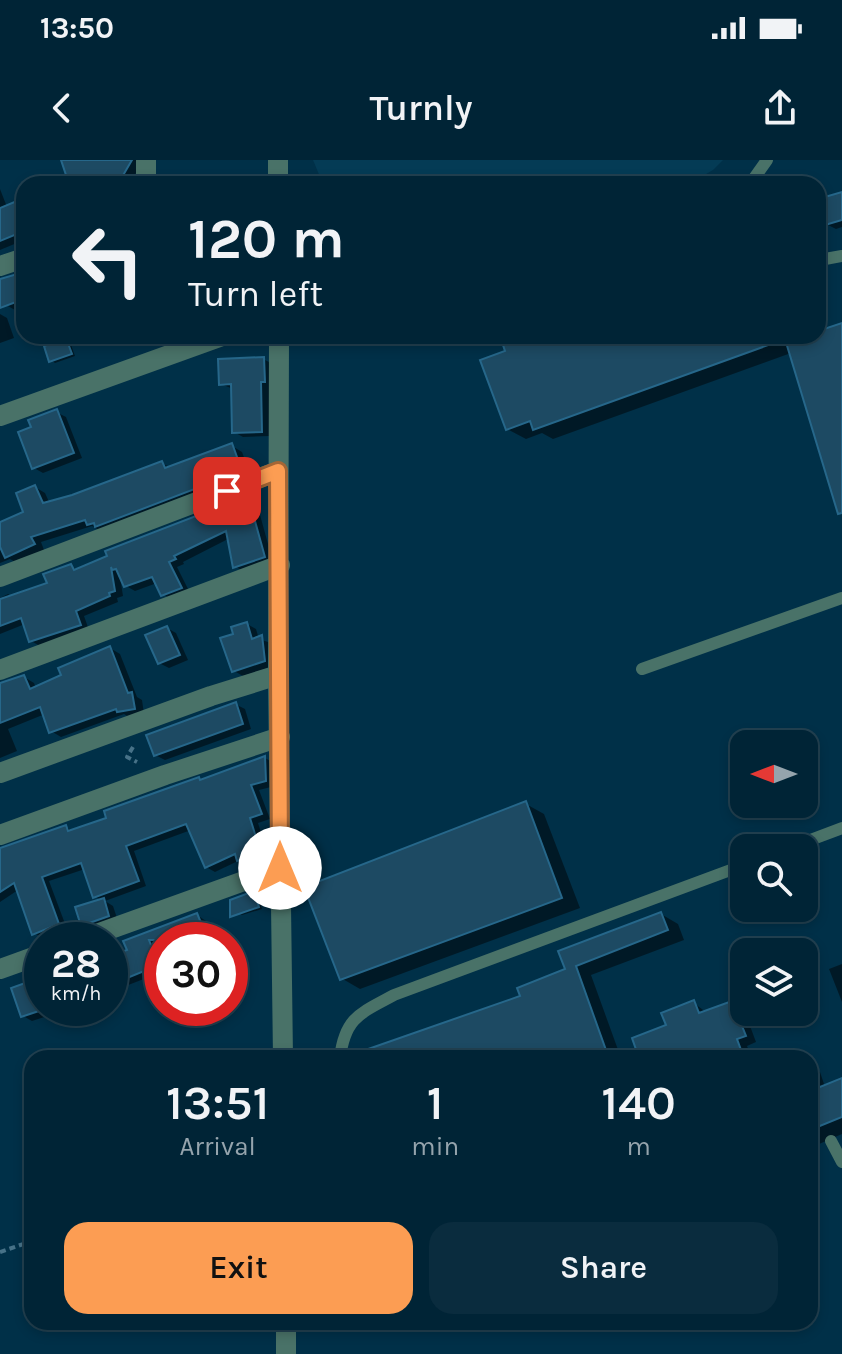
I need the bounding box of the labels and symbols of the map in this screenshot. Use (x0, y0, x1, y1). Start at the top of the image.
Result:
pin (193, 457, 261, 525)
north arrow (730, 730, 818, 818)
position arrow (238, 826, 322, 910)
speed limit sign: 30 (144, 922, 248, 1026)

